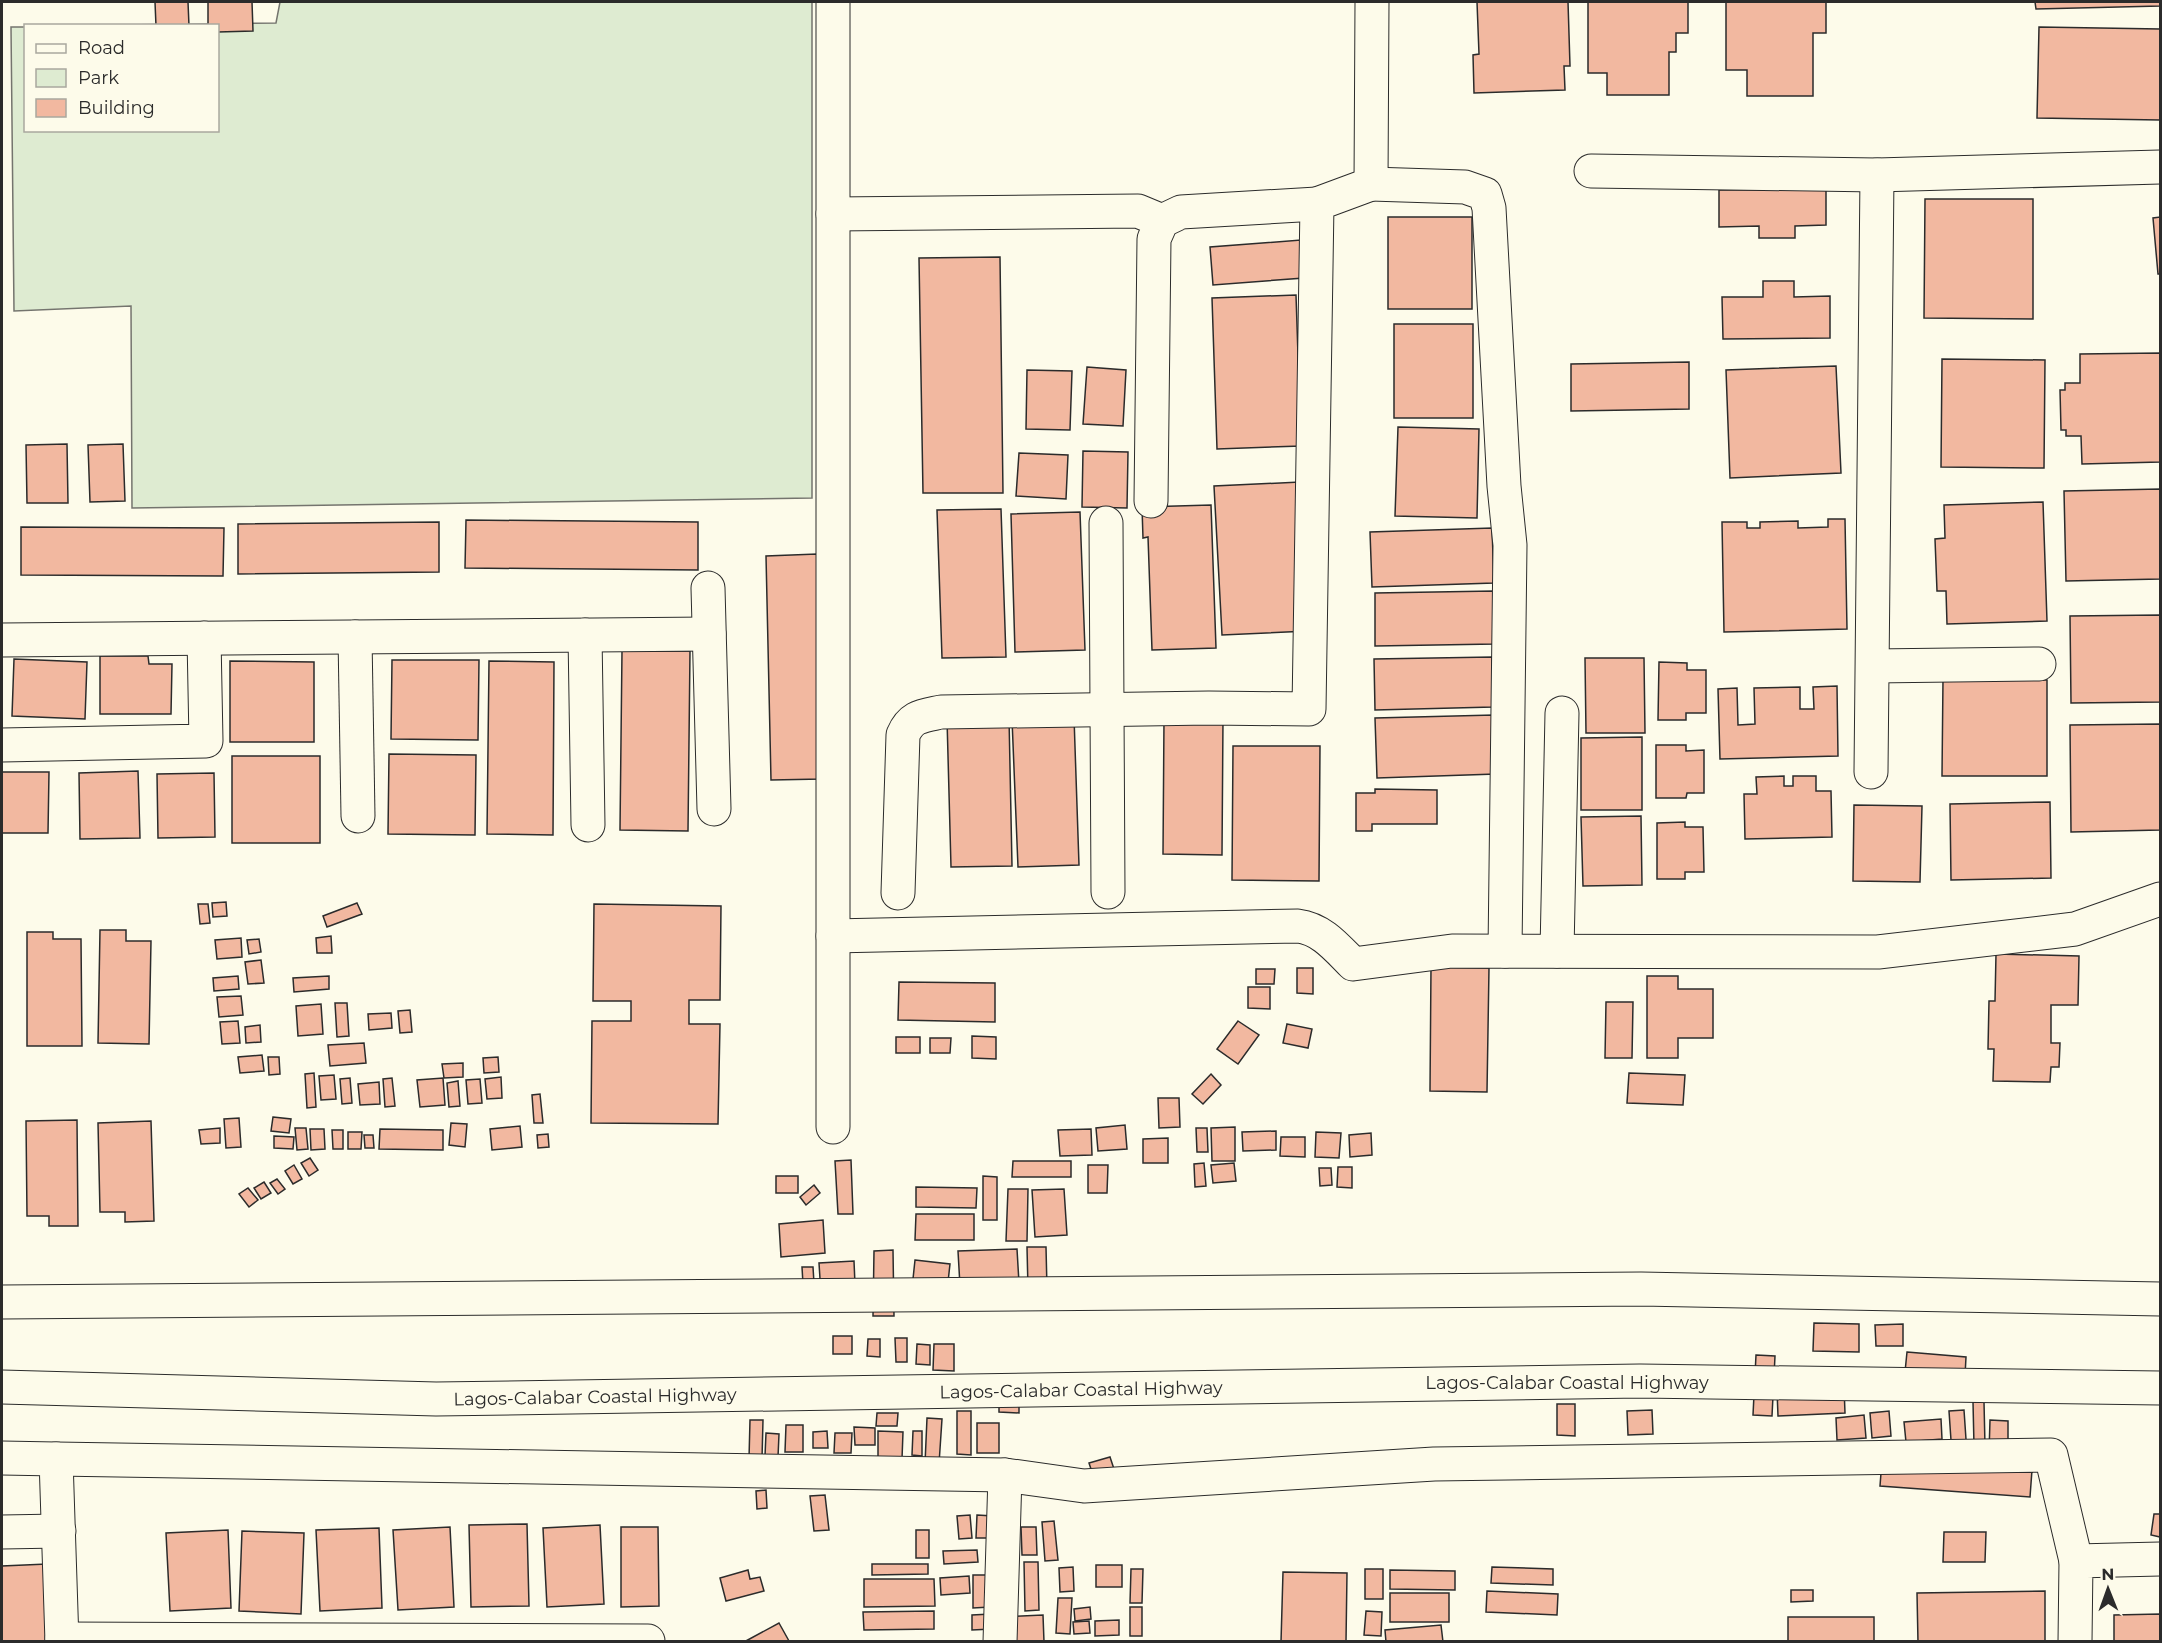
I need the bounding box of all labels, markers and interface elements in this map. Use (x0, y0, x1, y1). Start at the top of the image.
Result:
legend (24, 24, 219, 132)
text: Road (78, 37, 125, 59)
text: Park (78, 67, 119, 89)
text: Building (78, 97, 155, 119)
street label: Lagos-Calabar Coastal Highway (1425, 1372, 1709, 1394)
street label: Lagos-Calabar Coastal Highway (939, 1377, 1223, 1403)
street label: Lagos-Calabar Coastal Highway (453, 1384, 737, 1410)
north arrow (2078, 1559, 2138, 1619)
text: N (2101, 1565, 2114, 1584)

